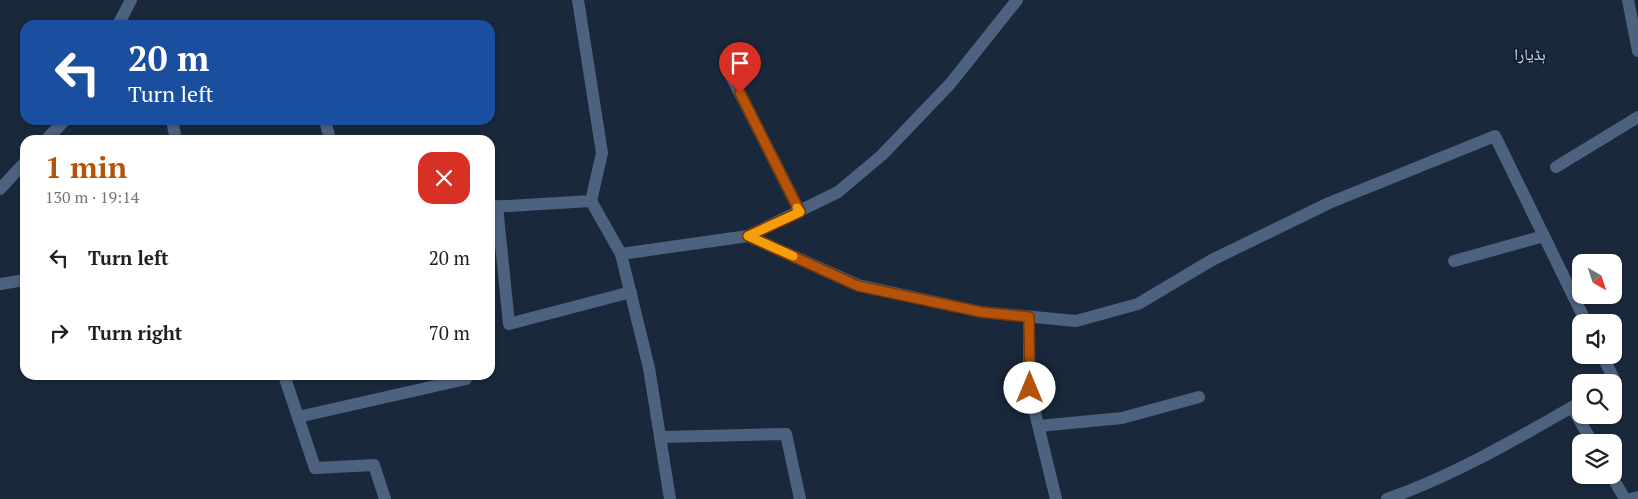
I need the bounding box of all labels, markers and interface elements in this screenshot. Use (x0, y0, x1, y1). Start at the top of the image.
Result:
text: 20 m (128, 35, 209, 81)
icon: left (45, 40, 110, 105)
pin (719, 42, 761, 93)
district label: ہڈیارا (1514, 43, 1546, 65)
icon: arrive (726, 49, 754, 77)
text: Turn left (128, 79, 214, 108)
text: 1 min (45, 147, 127, 187)
button: close (418, 152, 470, 204)
text: 130 m · 19:14 (45, 186, 139, 208)
icon: left (45, 244, 73, 272)
text: Turn left (88, 245, 169, 270)
text: 20 m (429, 245, 470, 270)
north arrow (1572, 254, 1622, 304)
map controls (1572, 254, 1622, 484)
button: sound (1572, 314, 1622, 364)
icon: right (45, 319, 73, 347)
text: Turn right (88, 320, 182, 345)
text: 70 m (429, 320, 470, 345)
position arrow (1003, 361, 1055, 413)
button: search (1572, 374, 1622, 424)
button: layers (1572, 434, 1622, 484)

